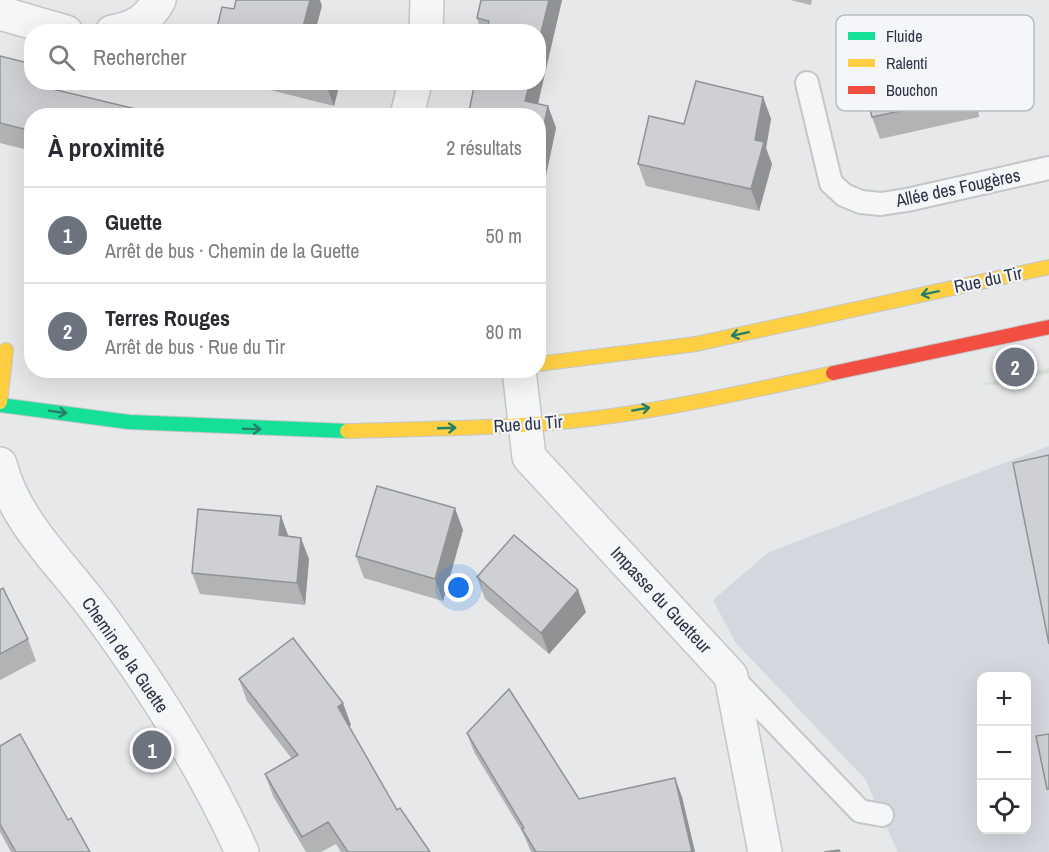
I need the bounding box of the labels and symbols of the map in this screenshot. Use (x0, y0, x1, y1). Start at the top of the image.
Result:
legend (836, 15, 1034, 111)
text: Fluide (886, 25, 922, 47)
text: Ralenti (886, 52, 928, 74)
text: Bouchon (886, 79, 938, 101)
street label: Allée des Fougères (892, 162, 1022, 213)
street label: Rue du Tir (951, 260, 1024, 299)
one-way arrow (921, 288, 941, 299)
one-way arrow (730, 329, 750, 340)
pin: 2 (996, 344, 1034, 389)
one-way arrow (630, 404, 650, 415)
one-way arrow (48, 407, 67, 418)
street label: Rue du Tir (493, 409, 563, 438)
one-way arrow (242, 423, 262, 434)
one-way arrow (437, 423, 457, 434)
street label: Impasse du Guetteur (605, 541, 718, 659)
your location (444, 573, 473, 602)
street label: Chemin de la Guette (76, 592, 175, 718)
pin: 1 (132, 728, 172, 772)

